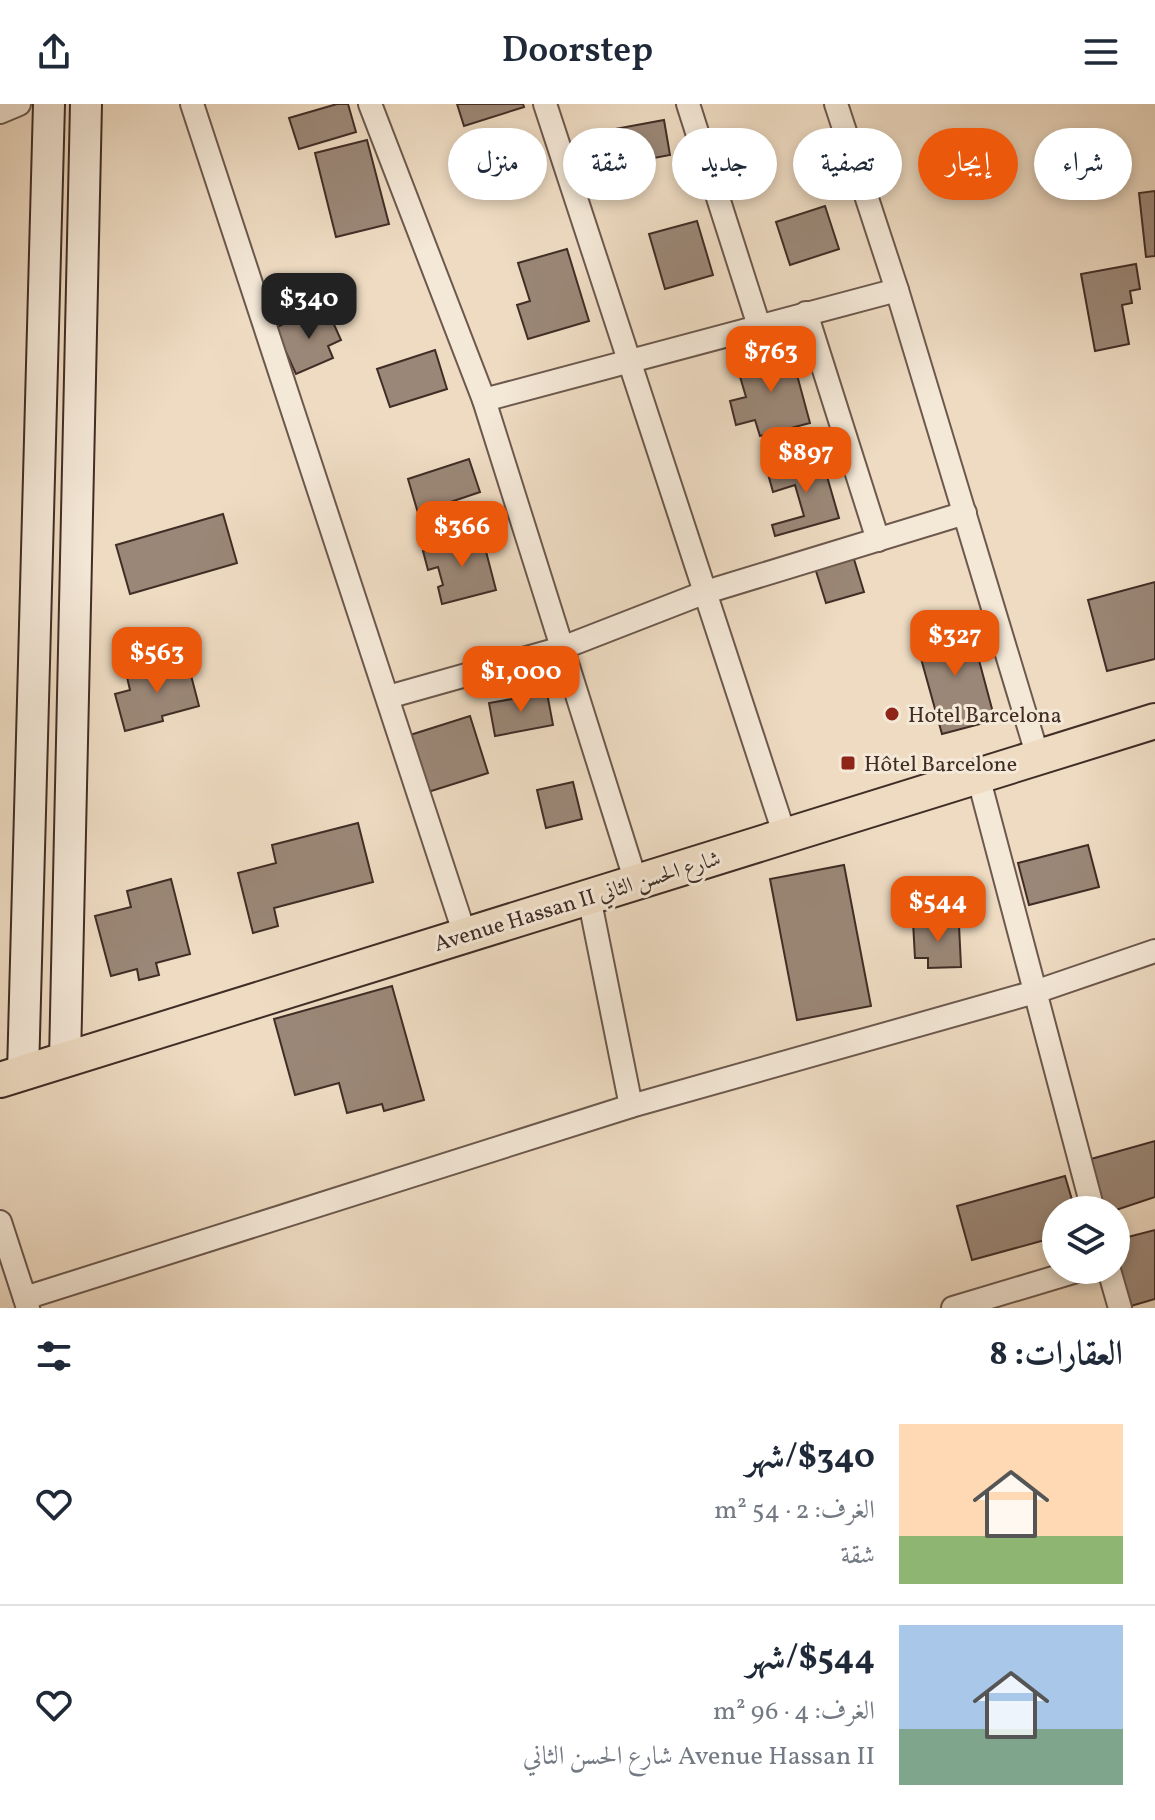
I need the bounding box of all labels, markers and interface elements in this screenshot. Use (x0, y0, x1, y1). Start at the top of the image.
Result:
text: Doorstep (502, 27, 653, 77)
icon: share (32, 30, 76, 74)
icon: menu (1079, 30, 1123, 74)
chip: منزل (448, 128, 547, 200)
chip: شقة (563, 128, 656, 200)
chip: جديد (672, 128, 777, 200)
chip: تصفية (793, 128, 902, 200)
chip: إيجار (918, 128, 1018, 200)
chip: شراء (1034, 128, 1132, 200)
pin: $340 (262, 273, 356, 341)
text: $340 (279, 281, 339, 317)
pin: $763 (724, 326, 818, 394)
text: $763 (744, 334, 798, 370)
pin: $897 (759, 427, 853, 495)
text: $897 (778, 435, 834, 471)
pin: $366 (415, 501, 509, 569)
text: $366 (434, 509, 490, 545)
pin: $327 (908, 610, 1002, 678)
text: $327 (928, 618, 982, 654)
pin: $563 (110, 627, 204, 695)
text: $563 (130, 635, 184, 671)
pin: $1,000 (456, 646, 586, 714)
text: $1,000 (480, 654, 562, 690)
place label: Hotel Barcelona (908, 701, 1062, 732)
marker: Hotel Barcelona (883, 705, 901, 723)
place label: Hôtel Barcelone (864, 750, 1017, 781)
marker: Hôtel Barcelone (839, 754, 857, 772)
street label: Avenue Hassan II شارع الحسن الثاني (431, 844, 725, 962)
pin: $544 (891, 876, 985, 944)
text: $544 (909, 884, 967, 920)
map controls (1042, 1196, 1130, 1284)
button: layers (1042, 1196, 1130, 1284)
text: العقارات: 8 (989, 1332, 1123, 1379)
icon: filters (32, 1334, 76, 1378)
text: $340/شهر (746, 1435, 875, 1482)
icon: home (963, 1456, 1059, 1552)
icon: heart (32, 1482, 76, 1526)
text: الغرف: 2 · 54 m² (714, 1493, 875, 1529)
text: شقة (841, 1538, 875, 1574)
text: $544/شهر (746, 1636, 875, 1683)
icon: home (963, 1657, 1059, 1753)
icon: heart (32, 1683, 76, 1727)
text: الغرف: 4 · 96 m² (713, 1694, 875, 1730)
text: Avenue Hassan II شارع الحسن الثاني (523, 1739, 875, 1775)

